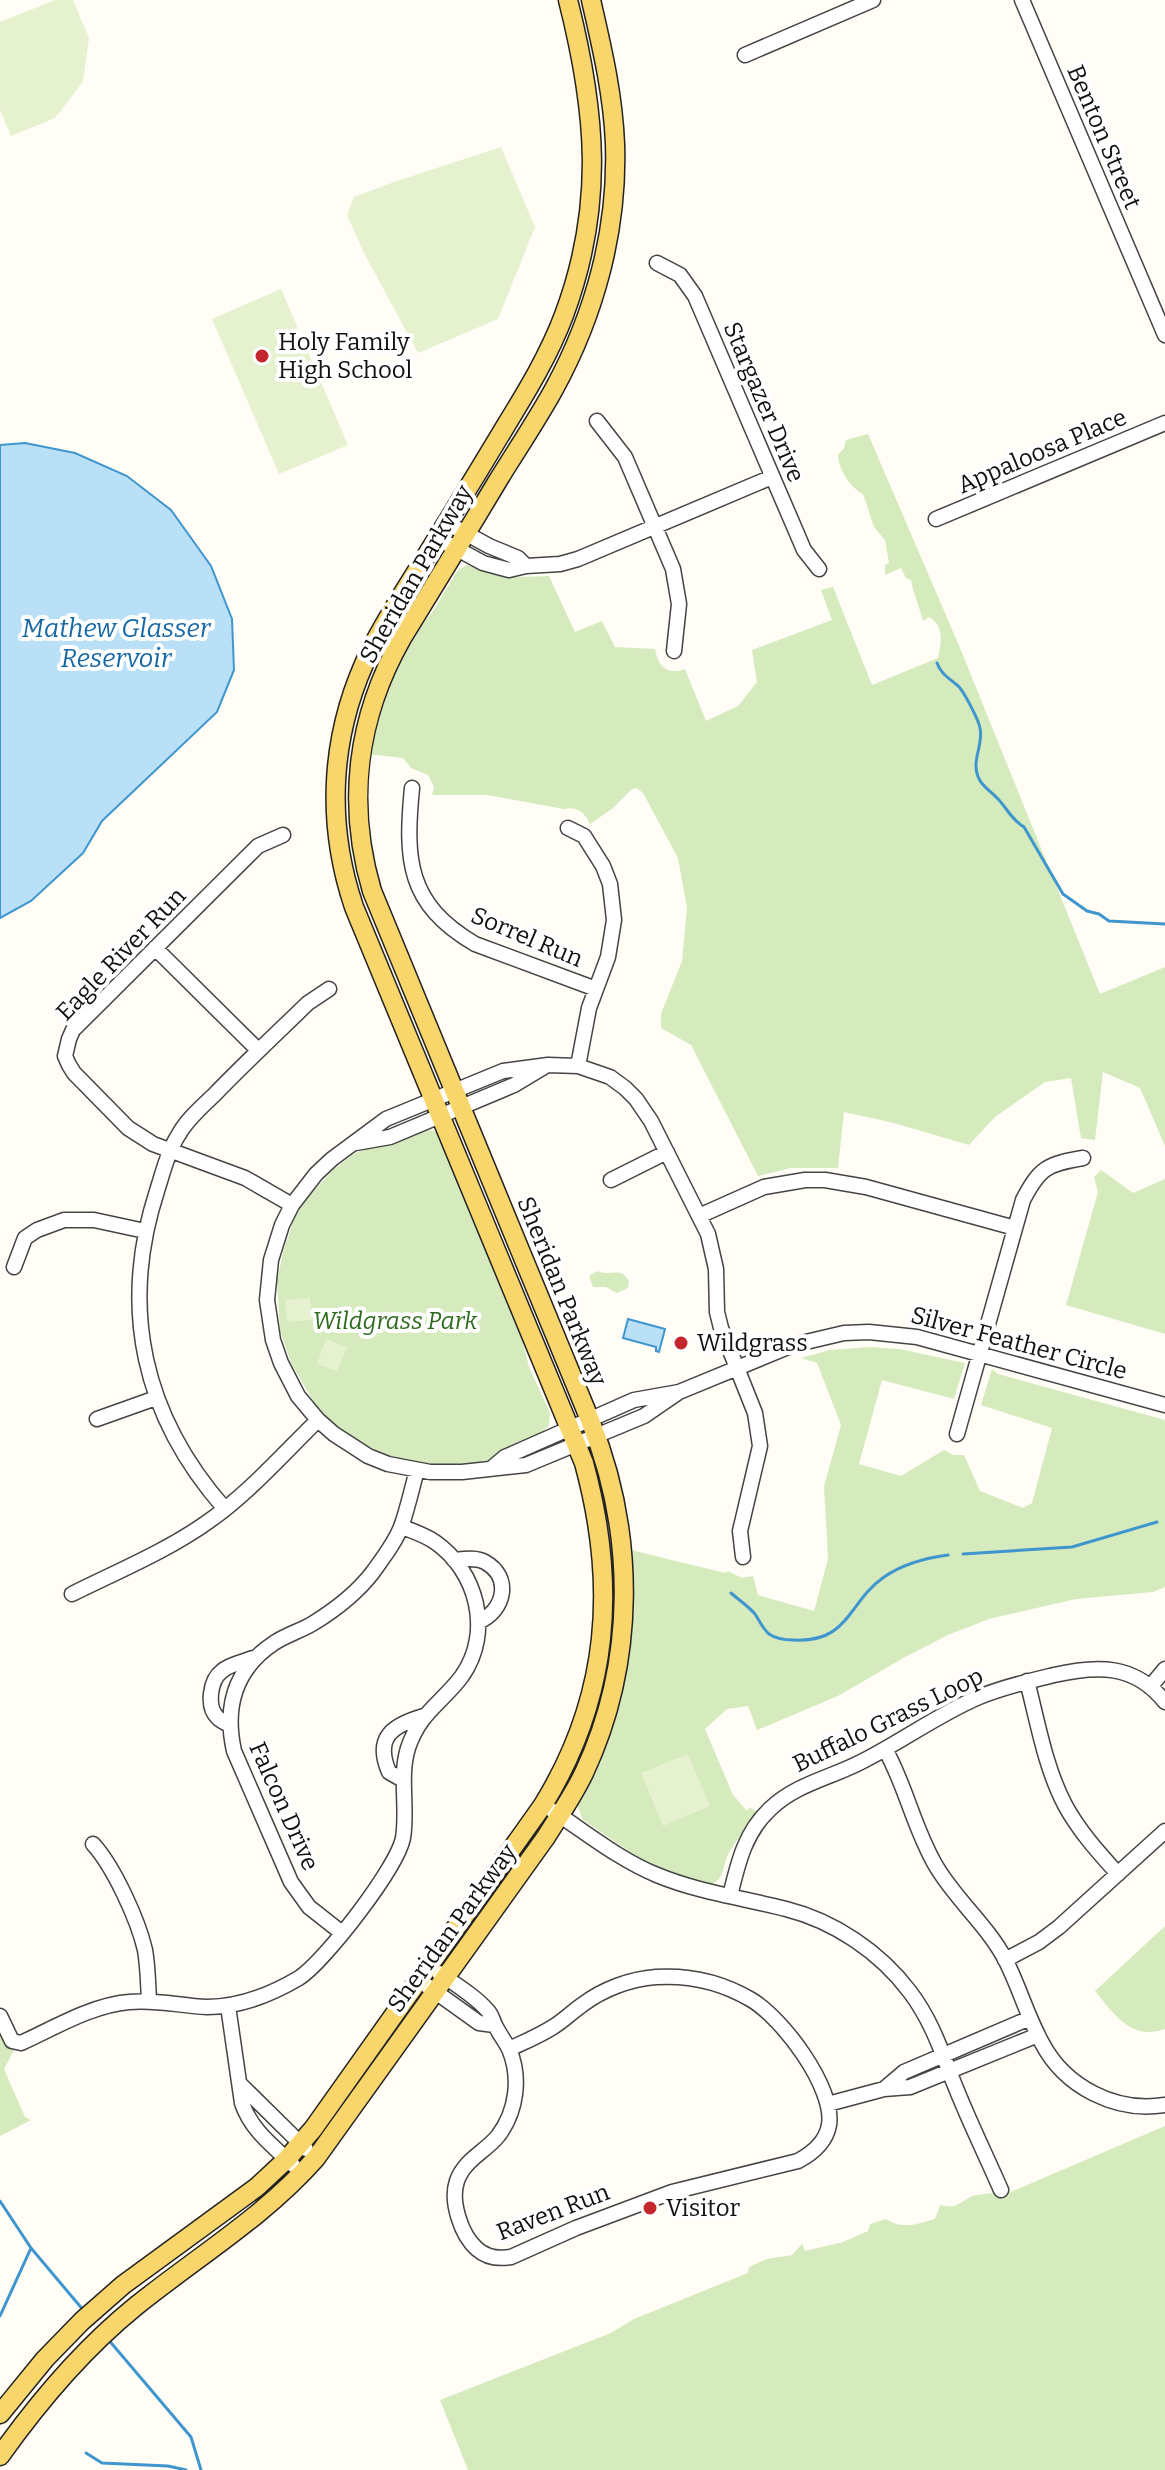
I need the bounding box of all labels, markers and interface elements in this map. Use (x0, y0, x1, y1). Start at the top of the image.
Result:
street label: Benton Street (1061, 61, 1147, 213)
street label: Stargazer Drive (718, 318, 810, 486)
place label: Holy Family High School (278, 328, 413, 384)
marker: Holy Family High School (253, 347, 271, 365)
street label: Appaloosa Place (953, 403, 1131, 499)
street label: Sheridan Parkway (354, 480, 479, 668)
water label: Mathew Glasser Reservoir (22, 613, 212, 674)
street label: Eagle River Run (51, 882, 191, 1026)
street label: Sorrel Run (467, 901, 587, 973)
street label: Sheridan Parkway (511, 1193, 613, 1390)
street label: Silver Feather Circle (908, 1301, 1130, 1385)
park label: Wildgrass Park (313, 1307, 478, 1335)
place label: Wildgrass (697, 1329, 808, 1357)
marker: Wildgrass (672, 1334, 690, 1352)
street label: Buffalo Grass Loop (788, 1662, 988, 1778)
street label: Falcon Drive (243, 1737, 325, 1875)
street label: Sheridan Parkway (382, 1838, 523, 2018)
street label: Raven Run (493, 2178, 613, 2246)
place label: Visitor (666, 2194, 740, 2222)
marker: Visitor (641, 2199, 659, 2217)

